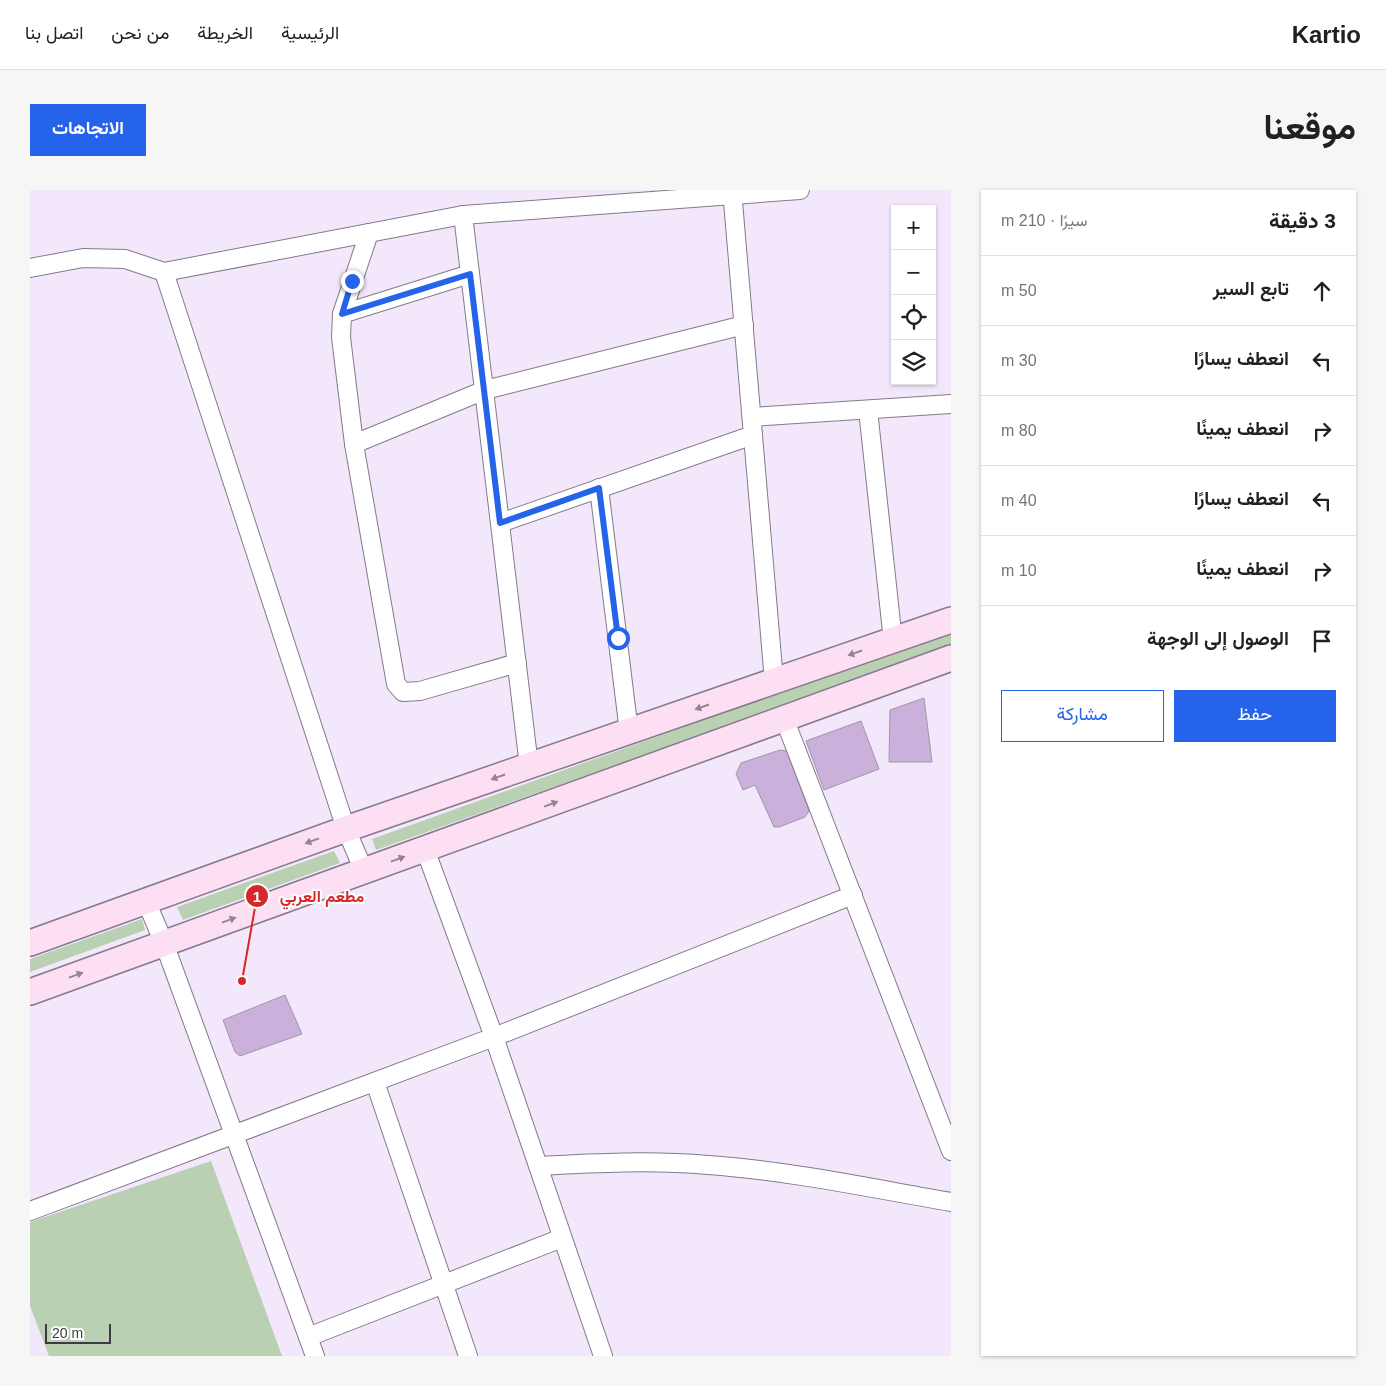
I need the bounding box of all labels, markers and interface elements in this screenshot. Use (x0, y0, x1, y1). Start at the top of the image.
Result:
text: Kartio (1292, 21, 1361, 48)
text: اتصل بنا (25, 23, 83, 43)
text: من نحن (111, 23, 169, 43)
text: الخريطة (197, 23, 253, 43)
text: الرئيسية (281, 23, 339, 43)
button: الاتجاهات (30, 104, 146, 156)
text: موقعنا (1263, 107, 1356, 146)
map controls (891, 205, 936, 385)
button: + (891, 205, 936, 250)
text: 3 دقيقة (1269, 209, 1336, 232)
text: سيرًا · 210 m (1001, 212, 1087, 229)
button: − (891, 250, 936, 295)
route end (341, 270, 364, 293)
icon: ahead (1308, 277, 1336, 305)
text: تابع السير (1213, 278, 1289, 299)
text: 50 m (1001, 282, 1037, 299)
button: locate (891, 295, 936, 340)
button: layers (891, 340, 936, 385)
icon: left (1308, 347, 1336, 375)
text: انعطف يسارًا (1194, 348, 1289, 369)
text: 30 m (1001, 352, 1037, 369)
icon: right (1308, 417, 1336, 445)
text: انعطف يمينًا (1196, 418, 1289, 439)
text: 80 m (1001, 422, 1037, 439)
icon: left (1308, 487, 1336, 515)
text: انعطف يسارًا (1194, 488, 1289, 509)
text: 40 m (1001, 492, 1037, 509)
icon: right (1308, 557, 1336, 585)
text: انعطف يمينًا (1196, 558, 1289, 579)
text: 10 m (1001, 562, 1037, 579)
route start (607, 627, 630, 650)
icon: arrive (1308, 627, 1336, 655)
text: الوصول إلى الوجهة (1147, 628, 1289, 649)
one-way arrow (848, 650, 863, 658)
button: مشاركة (1001, 690, 1164, 742)
button: حفظ (1174, 690, 1336, 742)
one-way arrow (694, 703, 709, 711)
one-way arrow (491, 774, 506, 781)
one-way arrow (544, 800, 559, 808)
one-way arrow (304, 838, 319, 846)
one-way arrow (391, 855, 406, 863)
callout: مطعم العربي (245, 881, 374, 912)
text: 1 (253, 888, 261, 905)
text: مطعم العربي (280, 888, 364, 910)
one-way arrow (221, 916, 236, 923)
one-way arrow (69, 971, 84, 979)
scale bar (45, 1321, 111, 1344)
text: 20 m (52, 1325, 83, 1341)

